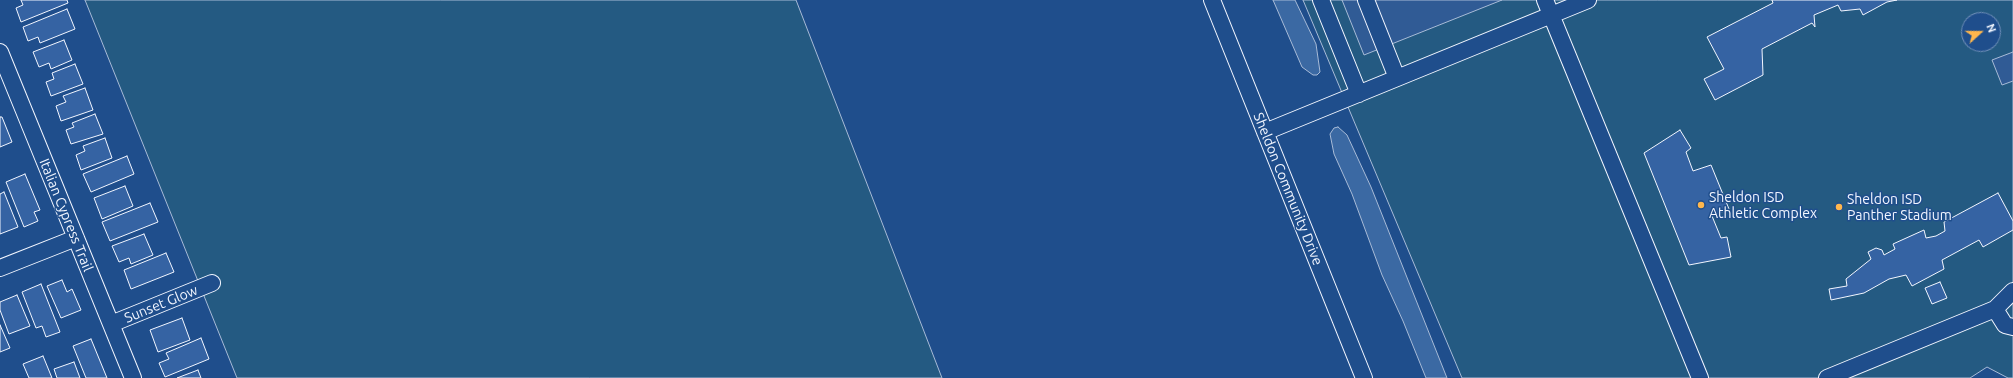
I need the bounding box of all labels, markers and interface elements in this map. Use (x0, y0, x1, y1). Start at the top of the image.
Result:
north arrow (1961, 12, 2001, 52)
text: N (1984, 22, 1998, 34)
street label: Sheldon Community Drive (1250, 110, 1326, 268)
street label: Italian Cypress Trail (36, 156, 96, 274)
place label: Sheldon ISD Athletic Complex (1709, 189, 1817, 222)
place label: Sheldon ISD Panther Stadium (1847, 191, 1952, 224)
marker: Sheldon ISD Athletic Complex (1696, 200, 1706, 210)
marker: Sheldon ISD Panther Stadium (1834, 202, 1844, 212)
street label: Sunset Glow (122, 282, 200, 326)

